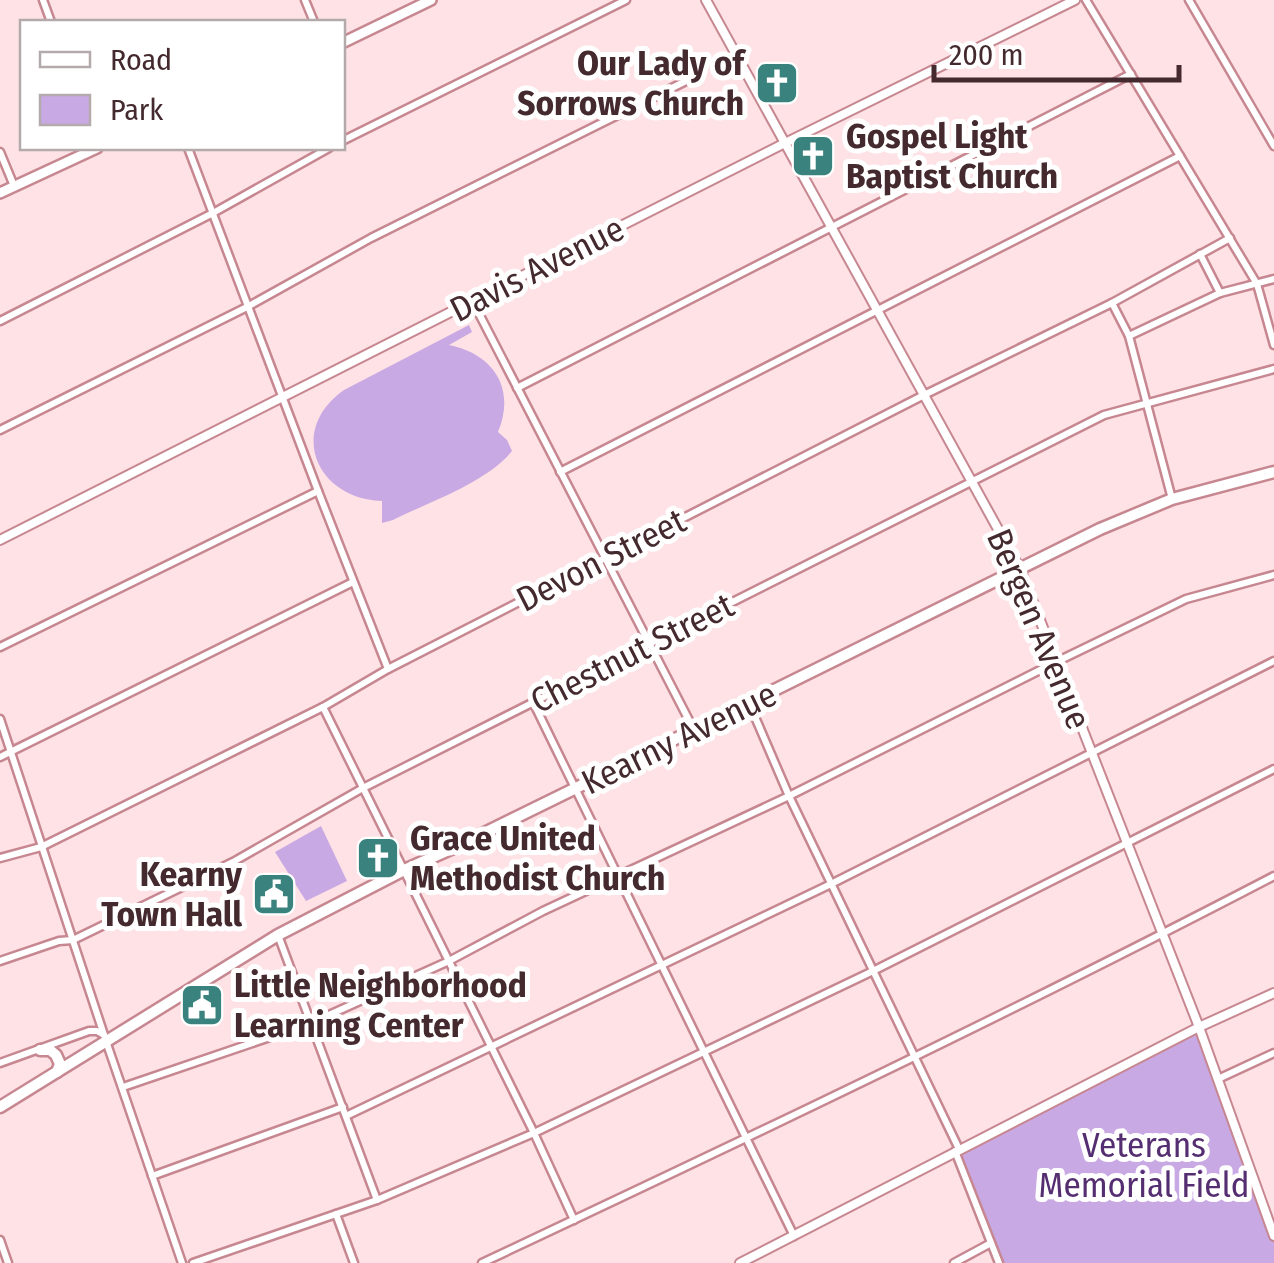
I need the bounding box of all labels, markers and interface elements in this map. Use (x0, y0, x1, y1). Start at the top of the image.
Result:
legend (20, 20, 345, 150)
scale bar (934, 20, 1179, 82)
text: 200 m (949, 37, 1024, 73)
text: Road (110, 42, 172, 78)
place label: Our Lady of Sorrows Church (517, 42, 746, 124)
church icon: Our Lady of Sorrows Church (754, 60, 800, 106)
text: Park (110, 92, 163, 128)
place label: Gospel Light Baptist Church (846, 115, 1058, 197)
church icon: Gospel Light Baptist Church (790, 133, 836, 179)
street label: Davis Avenue (443, 207, 631, 331)
street label: Devon Street (509, 499, 693, 620)
street label: Bergen Avenue (978, 523, 1100, 735)
street label: Chestnut Street (524, 584, 741, 722)
street label: Kearny Avenue (575, 673, 783, 803)
place label: Grace United Methodist Church (410, 817, 665, 899)
church icon: Grace United Methodist Church (355, 835, 401, 881)
place label: Kearny Town Hall (101, 853, 242, 935)
public building icon: Kearny Town Hall (251, 871, 297, 917)
place label: Little Neighborhood Learning Center (234, 964, 527, 1046)
public building icon: Little Neighborhood Learning Center (179, 982, 225, 1028)
park label: Veterans Memorial Field (1039, 1124, 1249, 1206)

